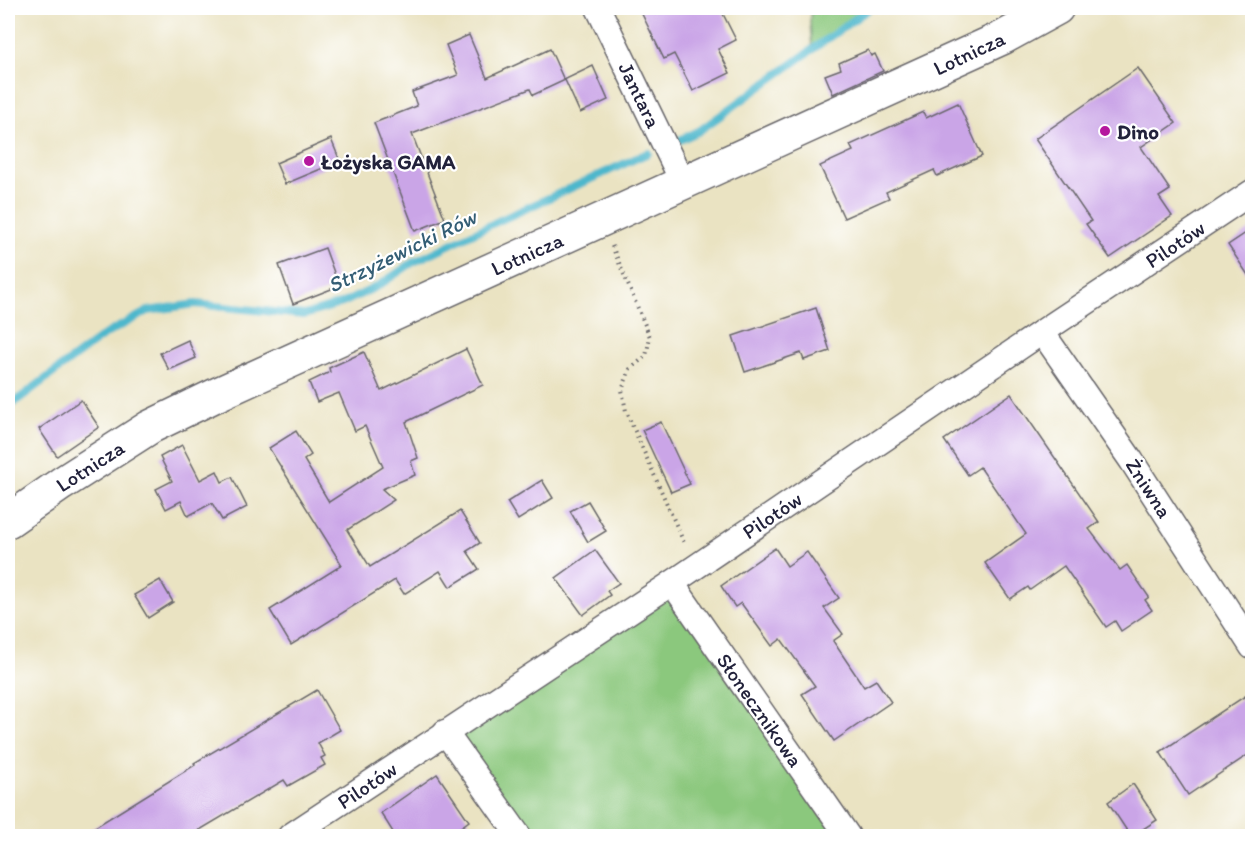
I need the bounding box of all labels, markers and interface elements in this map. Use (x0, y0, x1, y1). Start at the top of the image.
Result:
street label: Lotnicza (929, 26, 1009, 80)
street label: Jantara (613, 58, 667, 132)
place label: Dino (1117, 119, 1159, 144)
marker: Dino (1098, 124, 1112, 138)
place label: Łożyska GAMA (320, 149, 456, 175)
marker: Łożyska GAMA (302, 154, 316, 168)
water label: Strzyżewicki Rów (323, 202, 483, 299)
street label: Pilotów (1140, 215, 1210, 273)
street label: Lotnicza (487, 227, 567, 281)
street label: Lotnicza (51, 435, 129, 497)
street label: Żniwna (1121, 454, 1177, 522)
street label: Pilotów (737, 486, 807, 544)
street label: Słonecznikowa (712, 648, 808, 772)
street label: Pilotów (332, 756, 402, 814)

